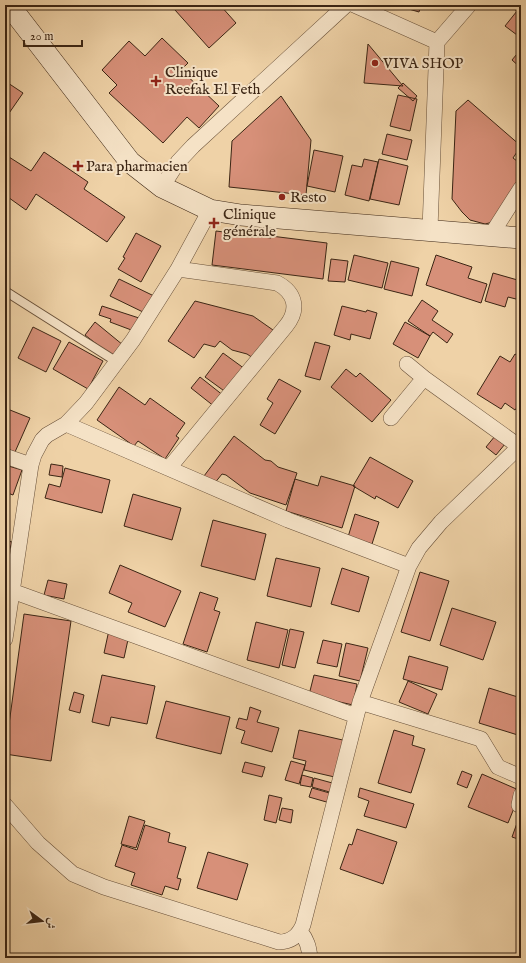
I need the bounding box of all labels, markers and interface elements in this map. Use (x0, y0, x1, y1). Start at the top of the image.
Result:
scale bar (24, 22, 82, 48)
text: 20 m (30, 29, 53, 44)
place label: VIVA SHOP (382, 54, 463, 73)
marker: VIVA SHOP (370, 58, 380, 68)
place label: Clinique Reefak El Feth (165, 63, 261, 99)
marker: Clinique Reefak El Feth (150, 75, 162, 87)
place label: Para pharmacien (86, 157, 188, 176)
marker: Para pharmacien (73, 161, 83, 171)
place label: Resto (290, 188, 327, 207)
marker: Resto (277, 192, 287, 202)
place label: Clinique générale (223, 205, 276, 241)
marker: Clinique générale (208, 217, 220, 229)
north arrow (22, 901, 62, 941)
text: ش (42, 916, 59, 930)

